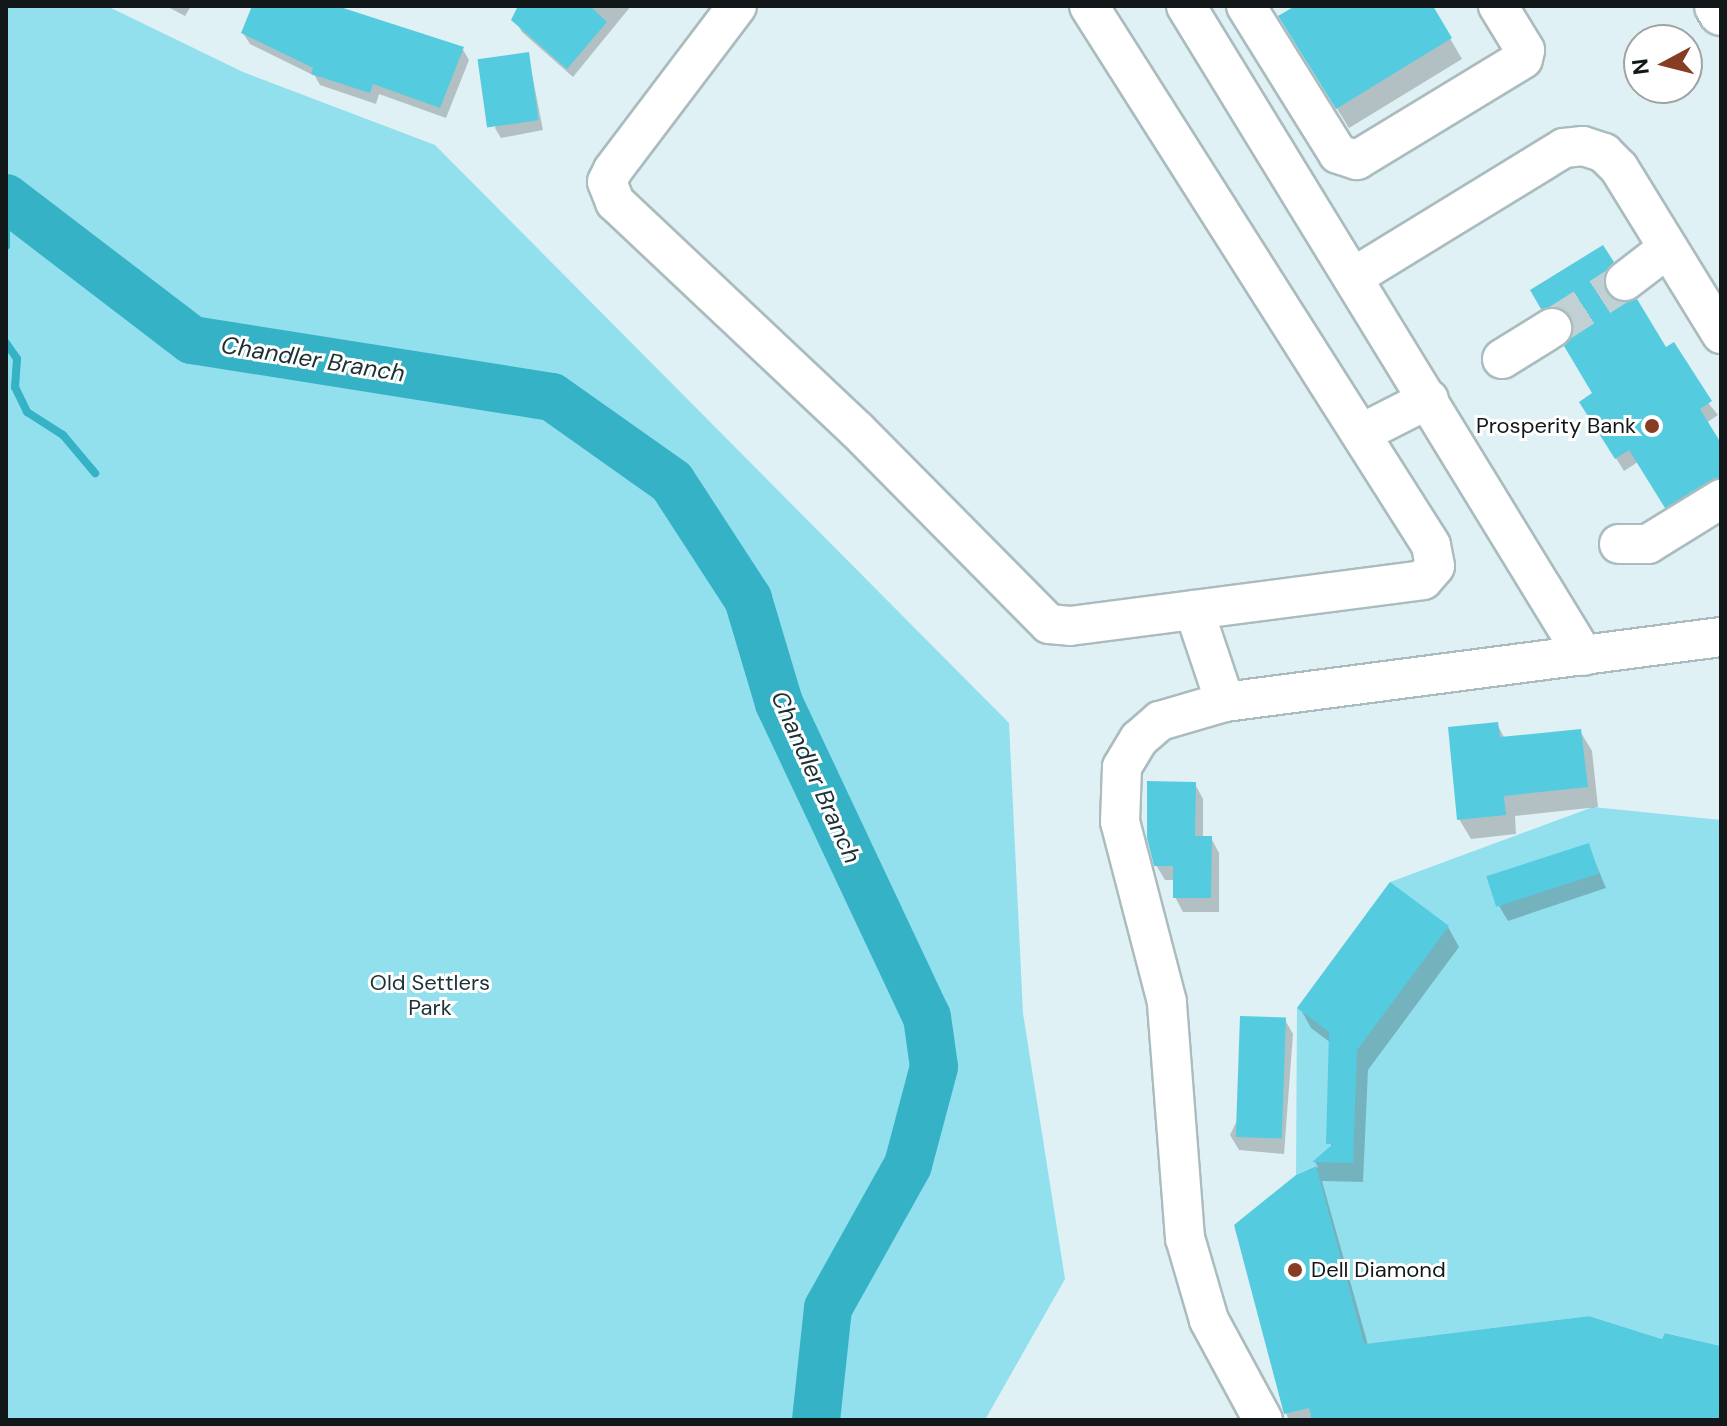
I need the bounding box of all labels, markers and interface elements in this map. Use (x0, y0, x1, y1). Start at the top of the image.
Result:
north arrow (1623, 24, 1703, 104)
text: N (1625, 57, 1656, 76)
water label: Chandler Branch (219, 330, 407, 388)
place label: Prosperity Bank (1476, 413, 1636, 439)
marker: Prosperity Bank (1643, 417, 1661, 435)
water label: Chandler Branch (765, 686, 867, 868)
park label: Old Settlers Park (370, 969, 490, 1020)
place label: Dell Diamond (1311, 1257, 1446, 1283)
marker: Dell Diamond (1286, 1261, 1304, 1279)

